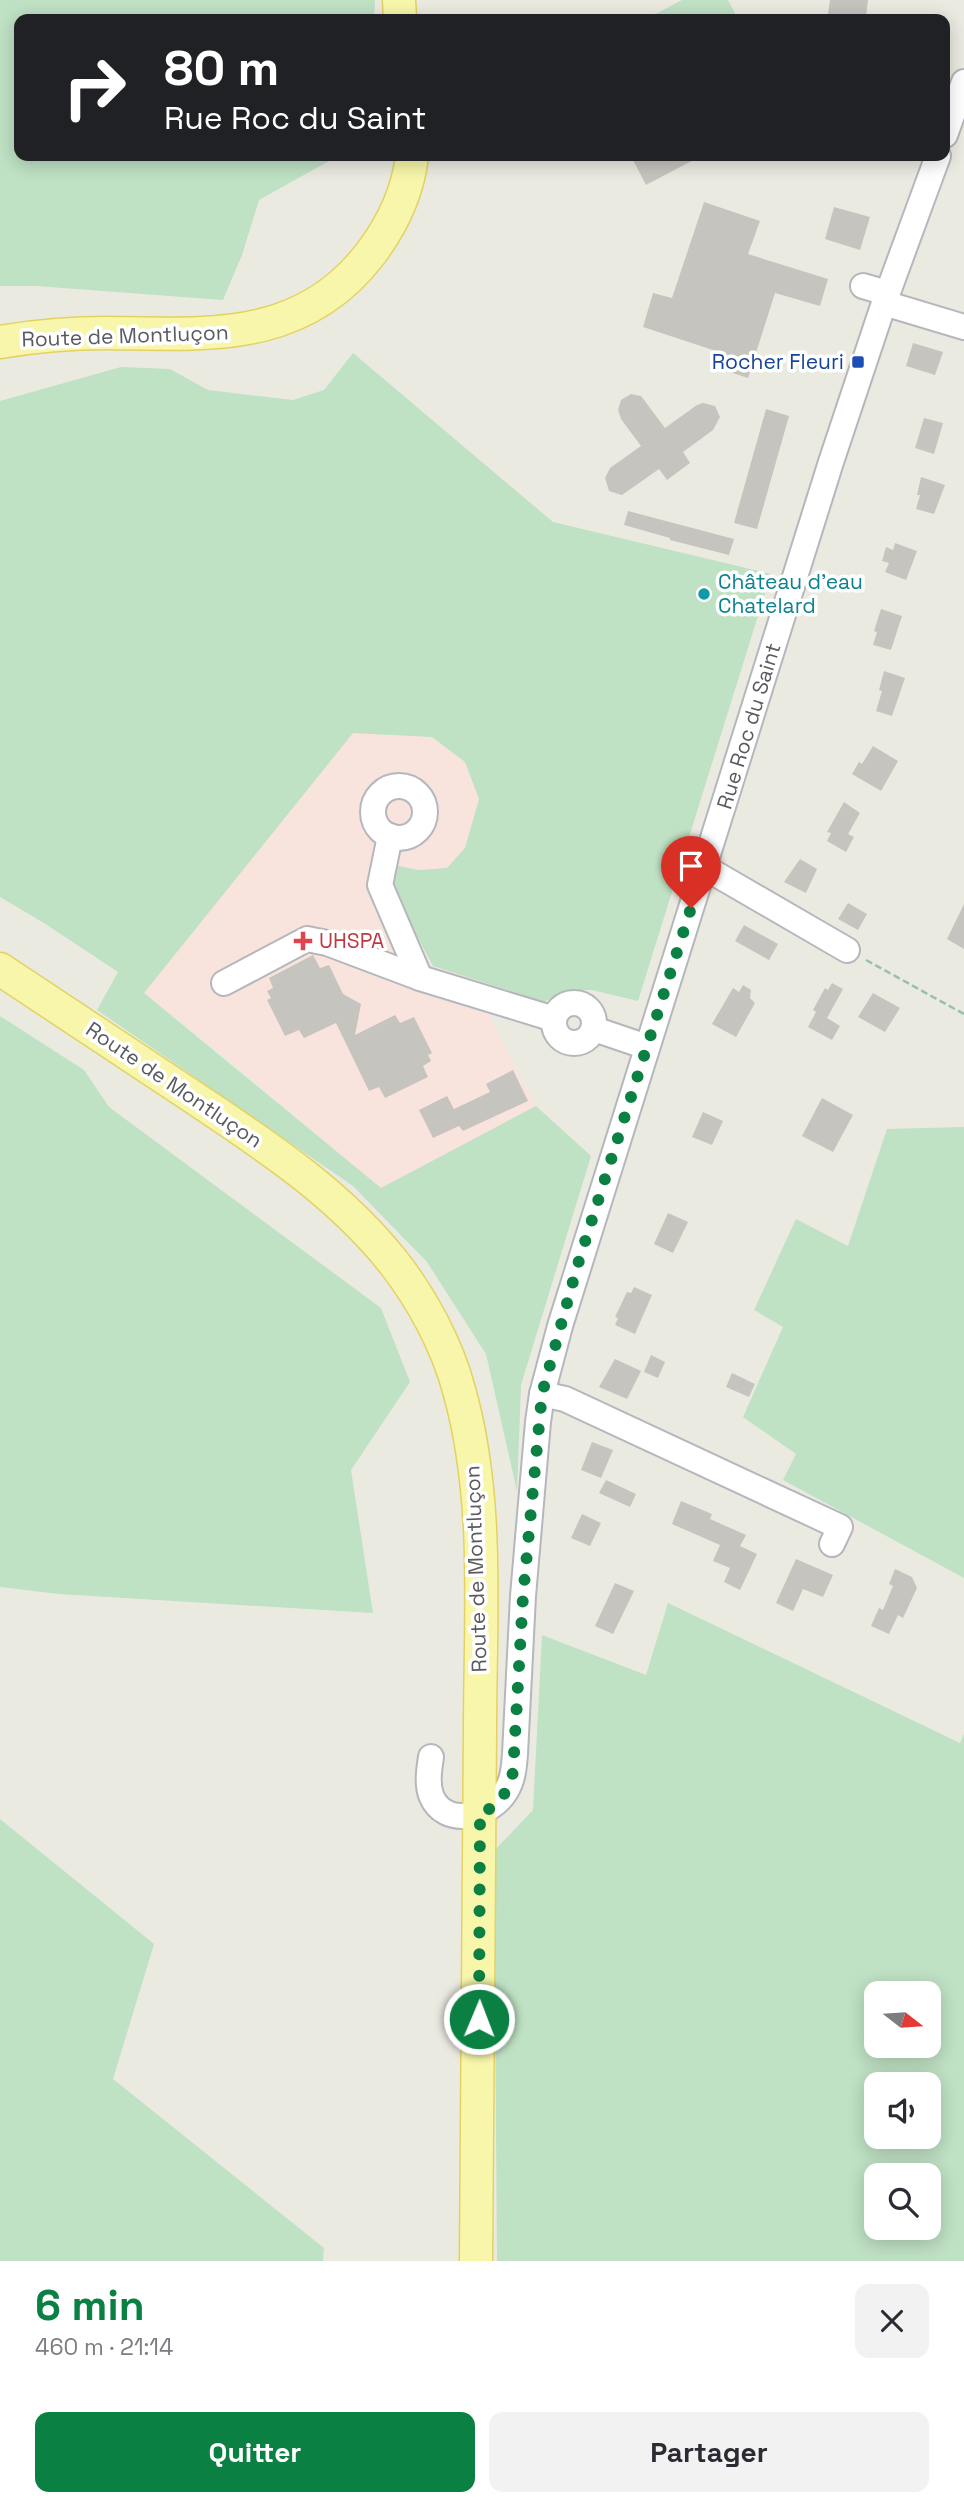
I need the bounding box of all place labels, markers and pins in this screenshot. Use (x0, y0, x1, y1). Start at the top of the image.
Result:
place label: Rocher Fleuri (712, 348, 844, 375)
marker: Rocher Fleuri (850, 354, 866, 370)
place label: Château d'eau Chatelard (718, 568, 863, 619)
marker: Château d'eau Chatelard (696, 586, 712, 602)
pin (661, 836, 721, 908)
place label: UHSPA (319, 927, 384, 954)
marker: UHSPA (293, 931, 313, 951)

